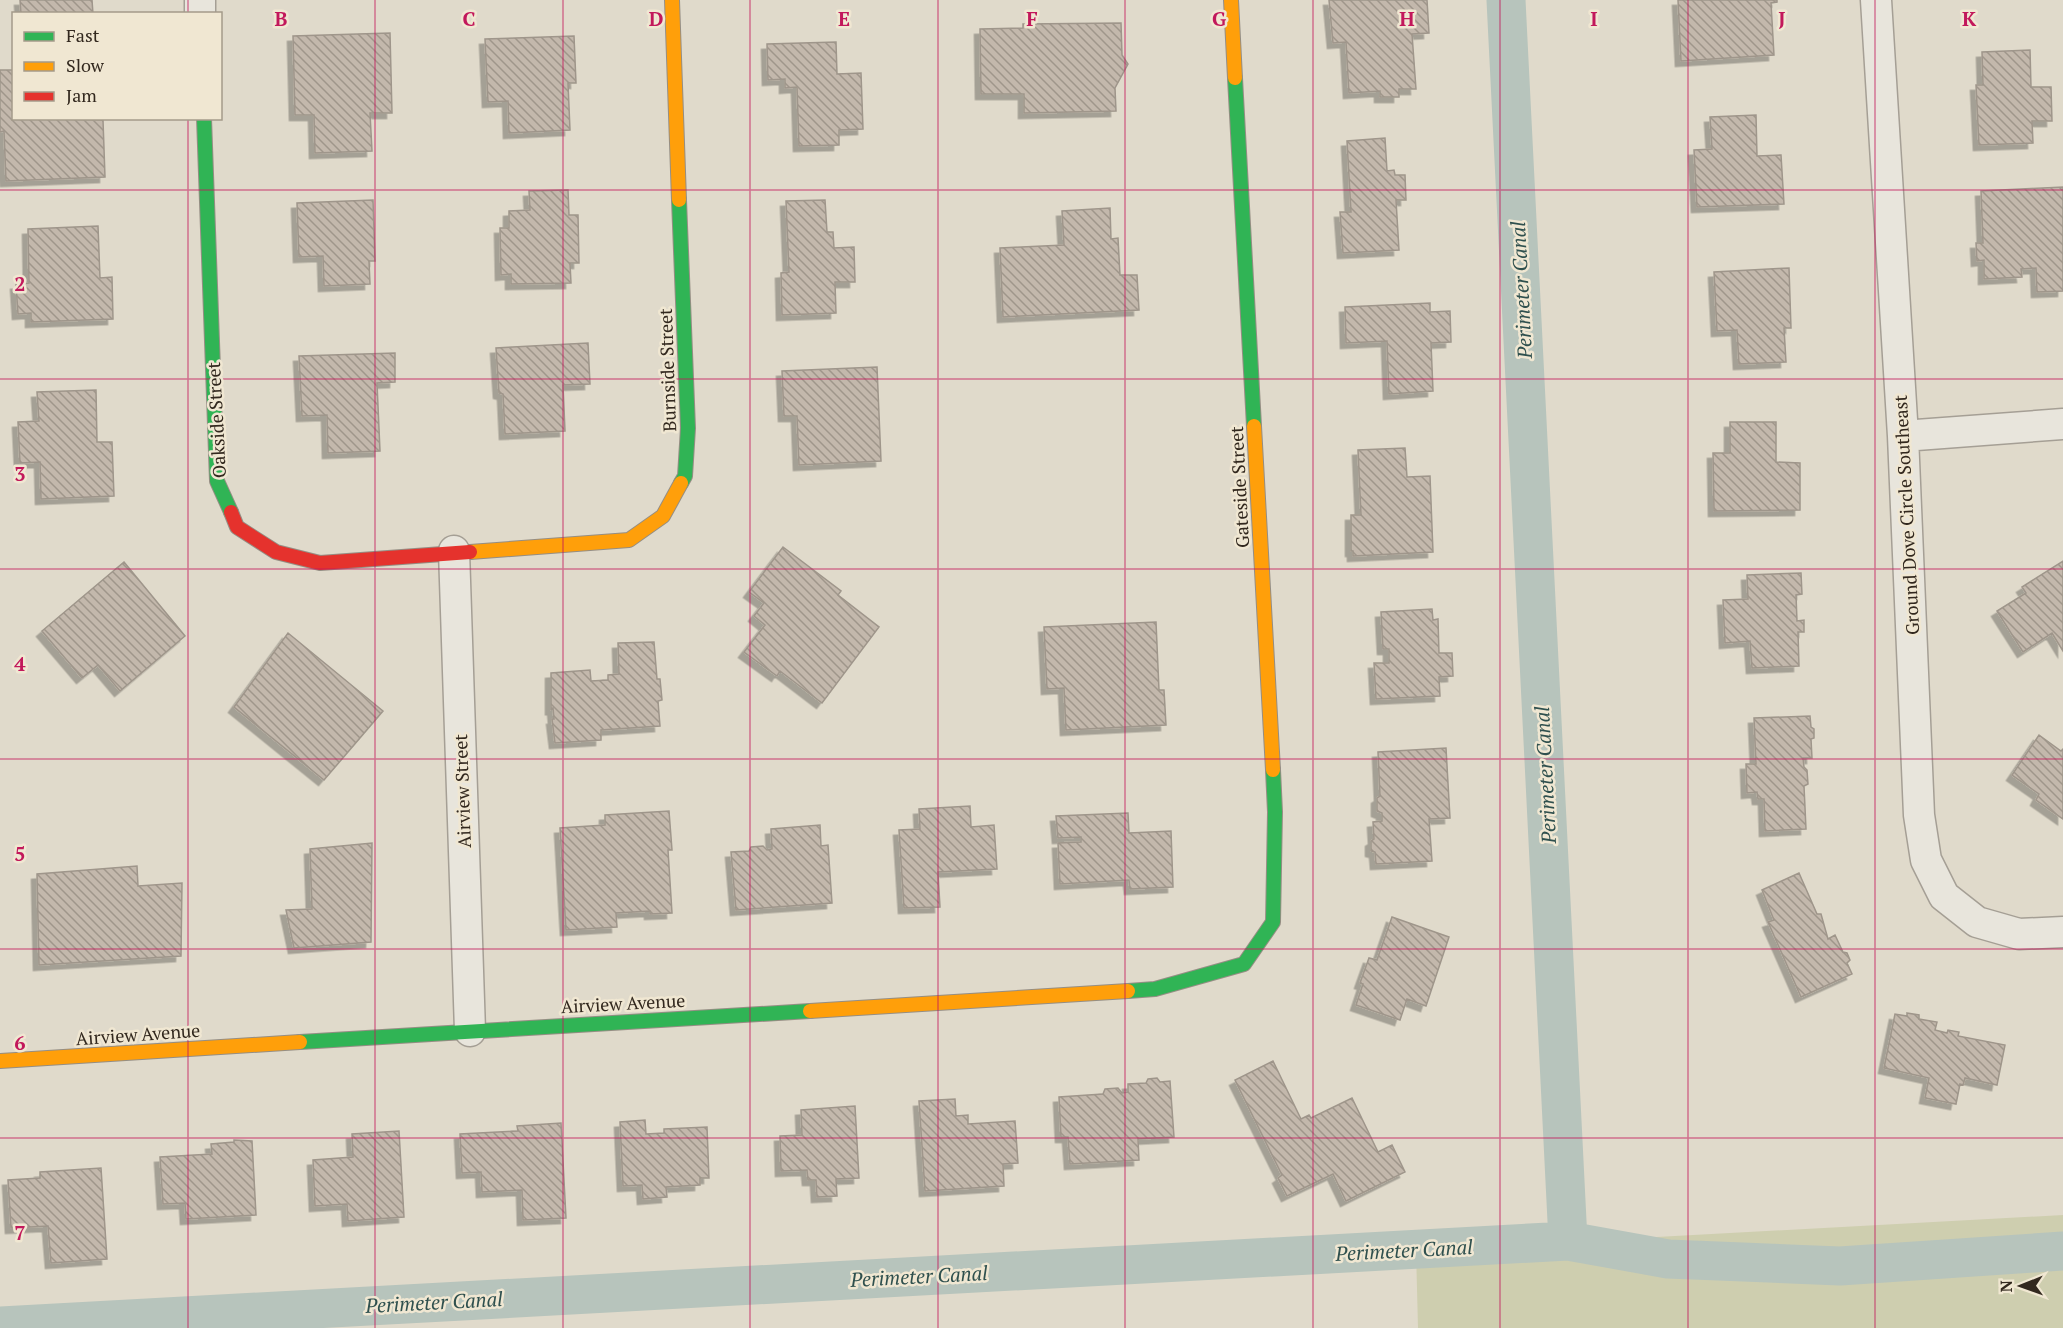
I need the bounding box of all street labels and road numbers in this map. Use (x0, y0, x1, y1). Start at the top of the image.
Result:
street label: Burnside Street (653, 307, 681, 432)
street label: Oakside Street (201, 361, 231, 479)
street label: Ground Dove Circle Southeast (1888, 394, 1924, 636)
street label: Gateside Street (1224, 425, 1254, 548)
street label: Airview Street (448, 733, 476, 848)
street label: Airview Avenue (560, 988, 686, 1018)
street label: Airview Avenue (75, 1018, 201, 1050)

